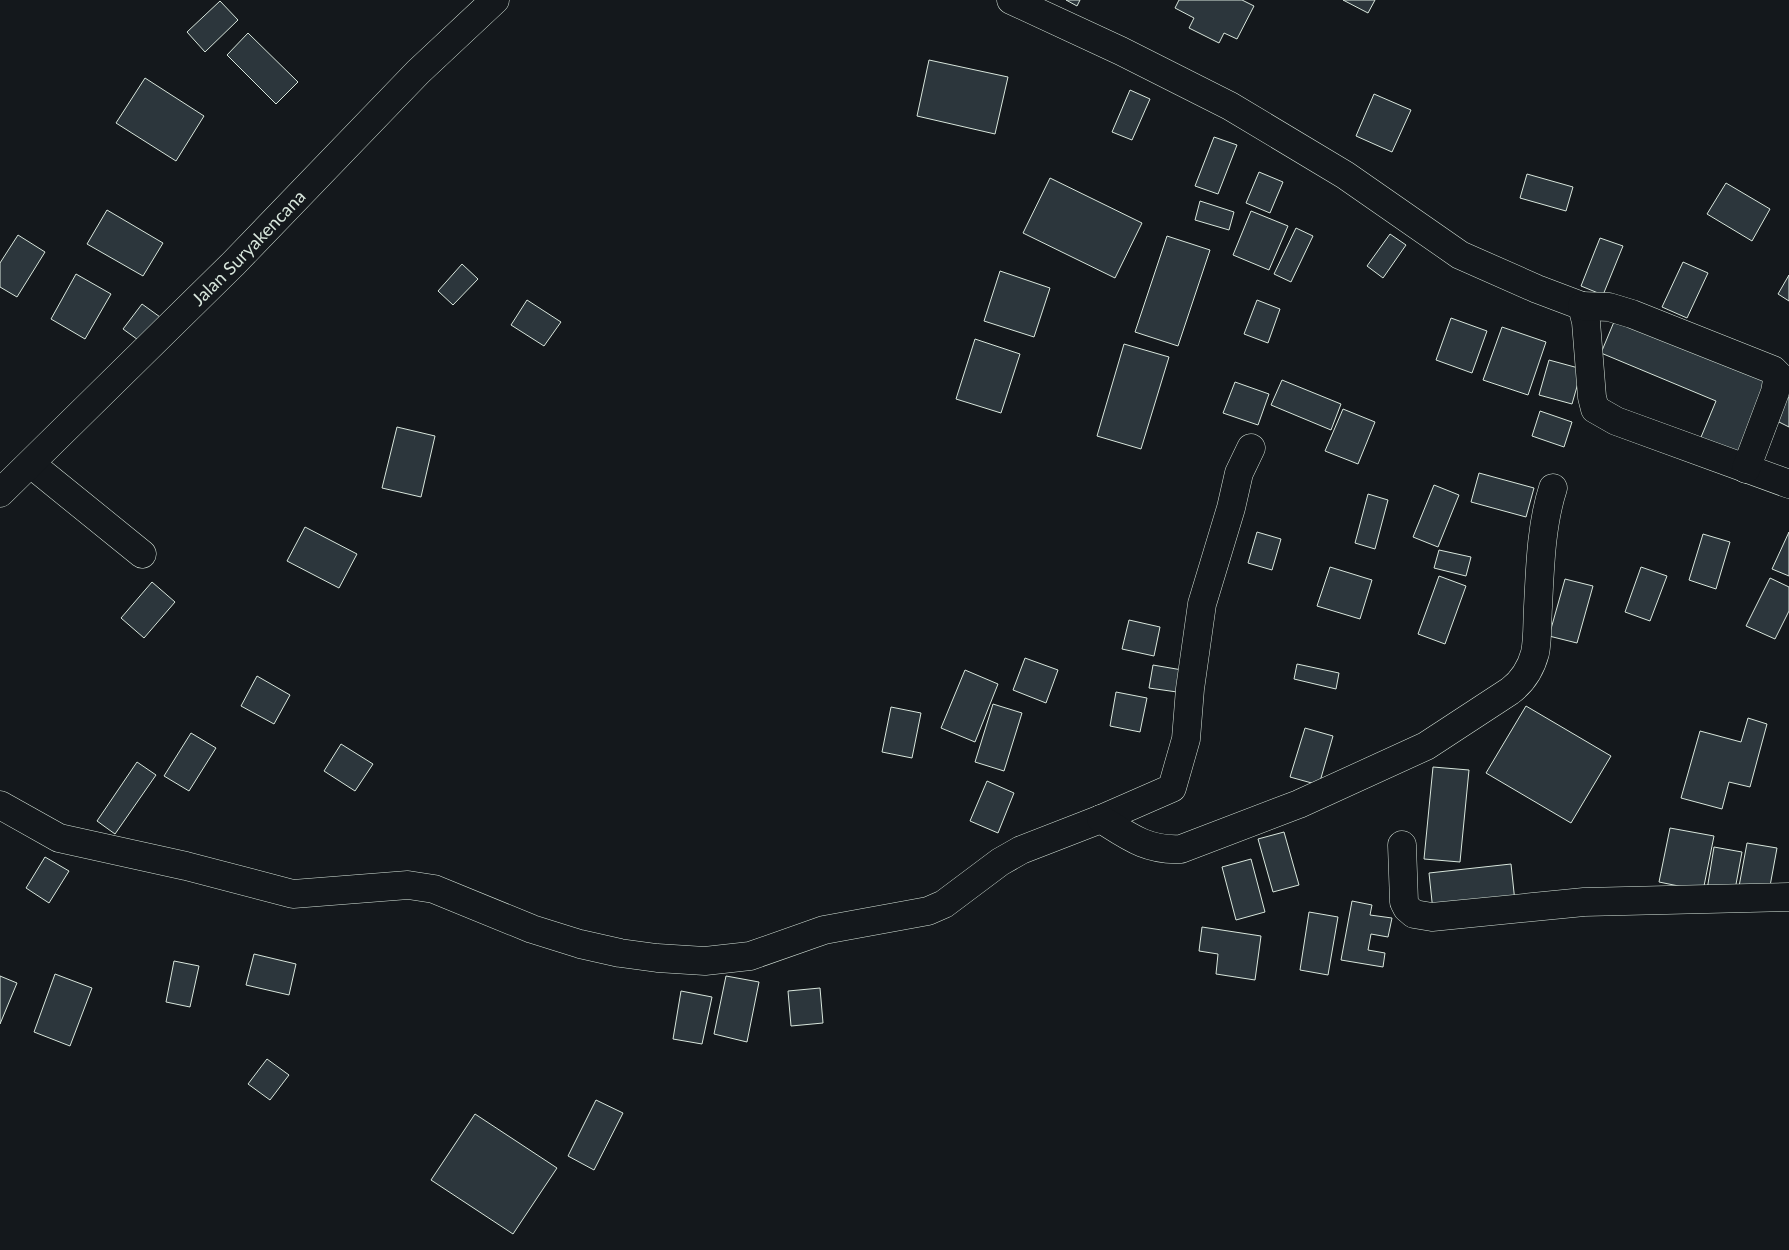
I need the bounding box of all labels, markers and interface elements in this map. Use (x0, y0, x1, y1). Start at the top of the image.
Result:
street label: Jalan Suryakencana (187, 185, 310, 310)

